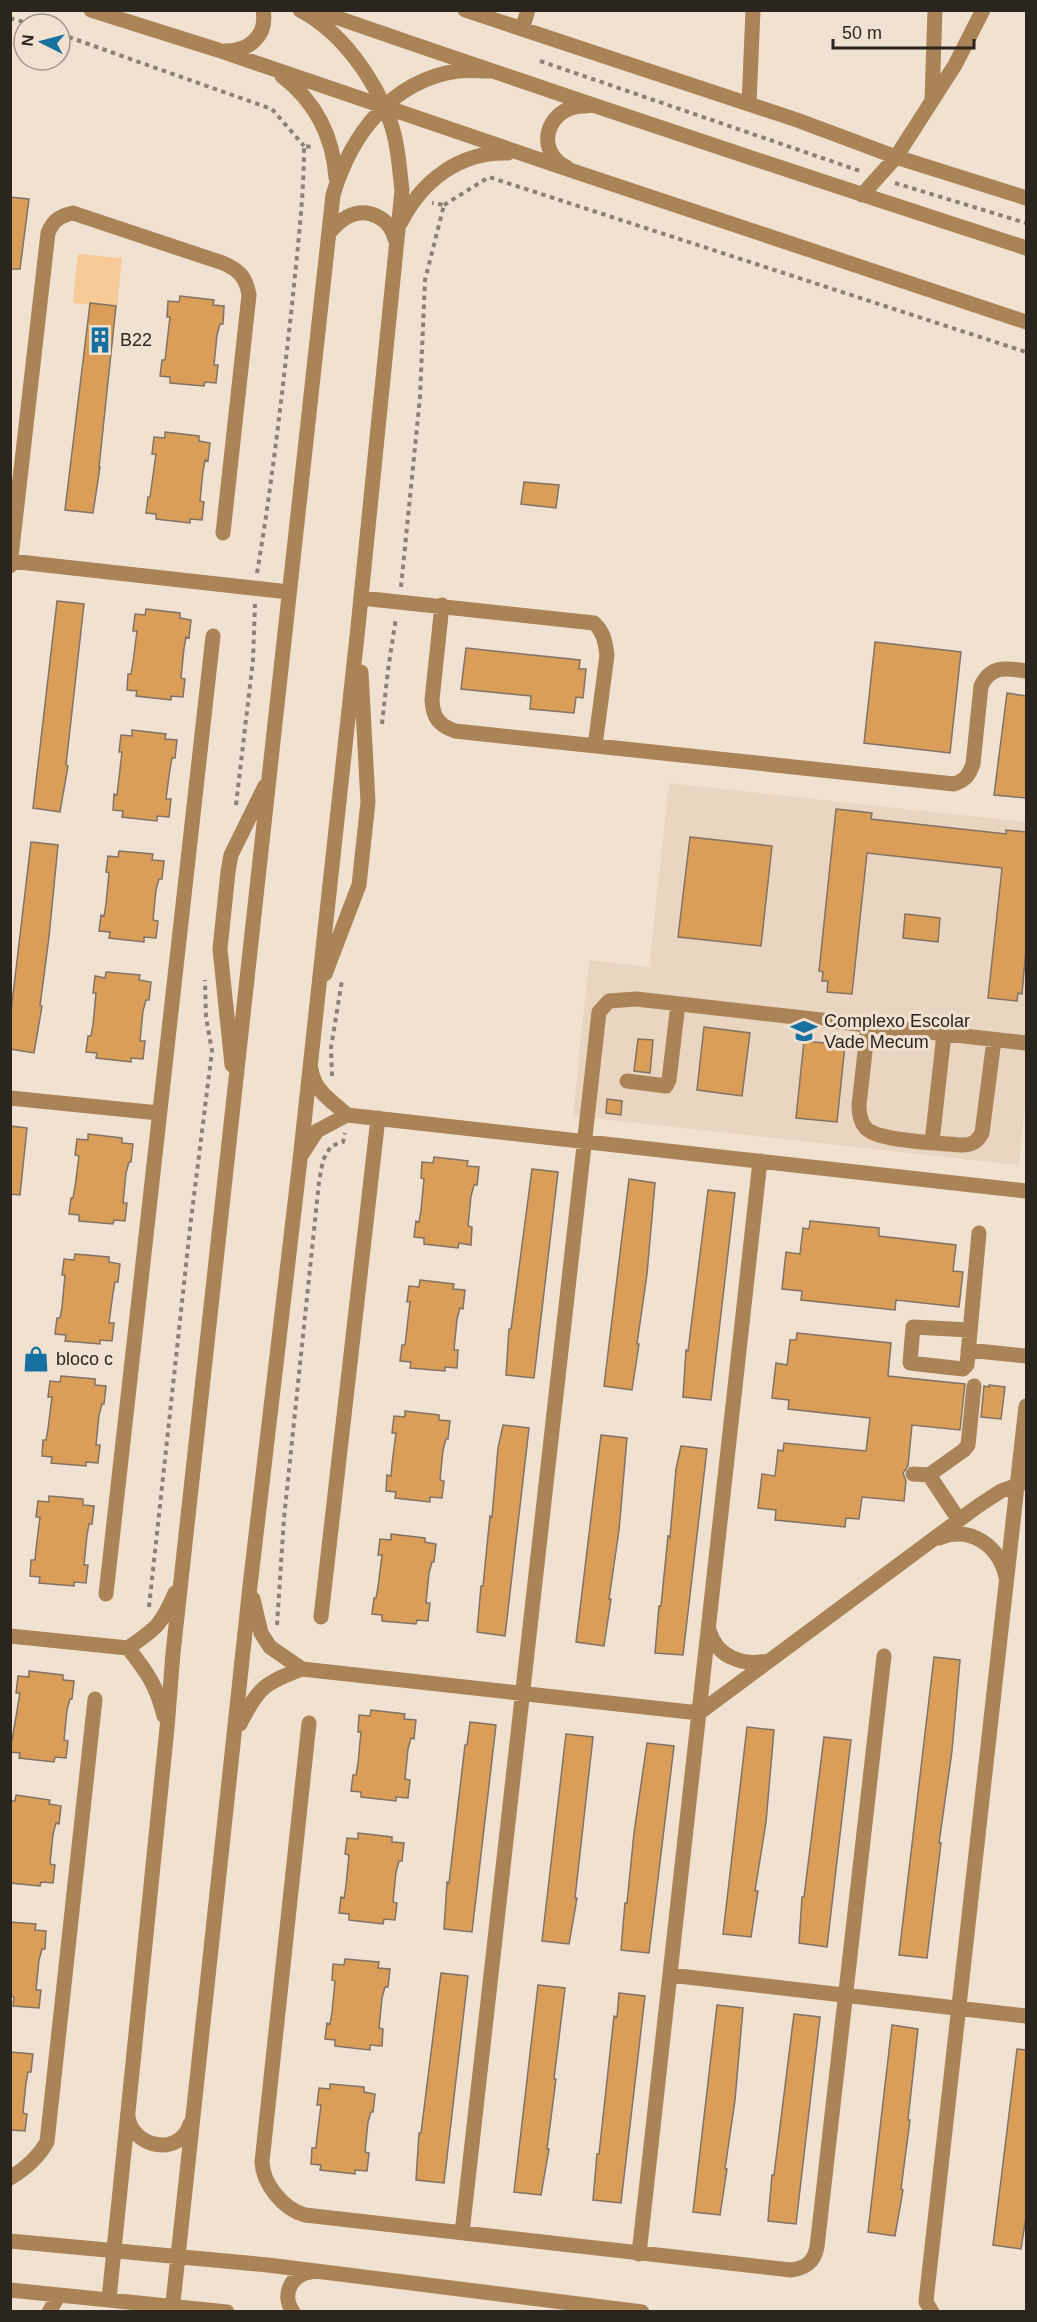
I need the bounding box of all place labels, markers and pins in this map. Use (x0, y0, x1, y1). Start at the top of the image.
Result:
building icon: B22 (85, 325, 115, 355)
place label: B22 (120, 330, 152, 350)
place label: Complexo Escolar Vade Mecum (824, 1011, 970, 1052)
school or university icon: Complexo Escolar Vade Mecum (789, 1016, 819, 1046)
shop icon: bloco c (21, 1344, 51, 1374)
place label: bloco c (56, 1349, 113, 1369)

